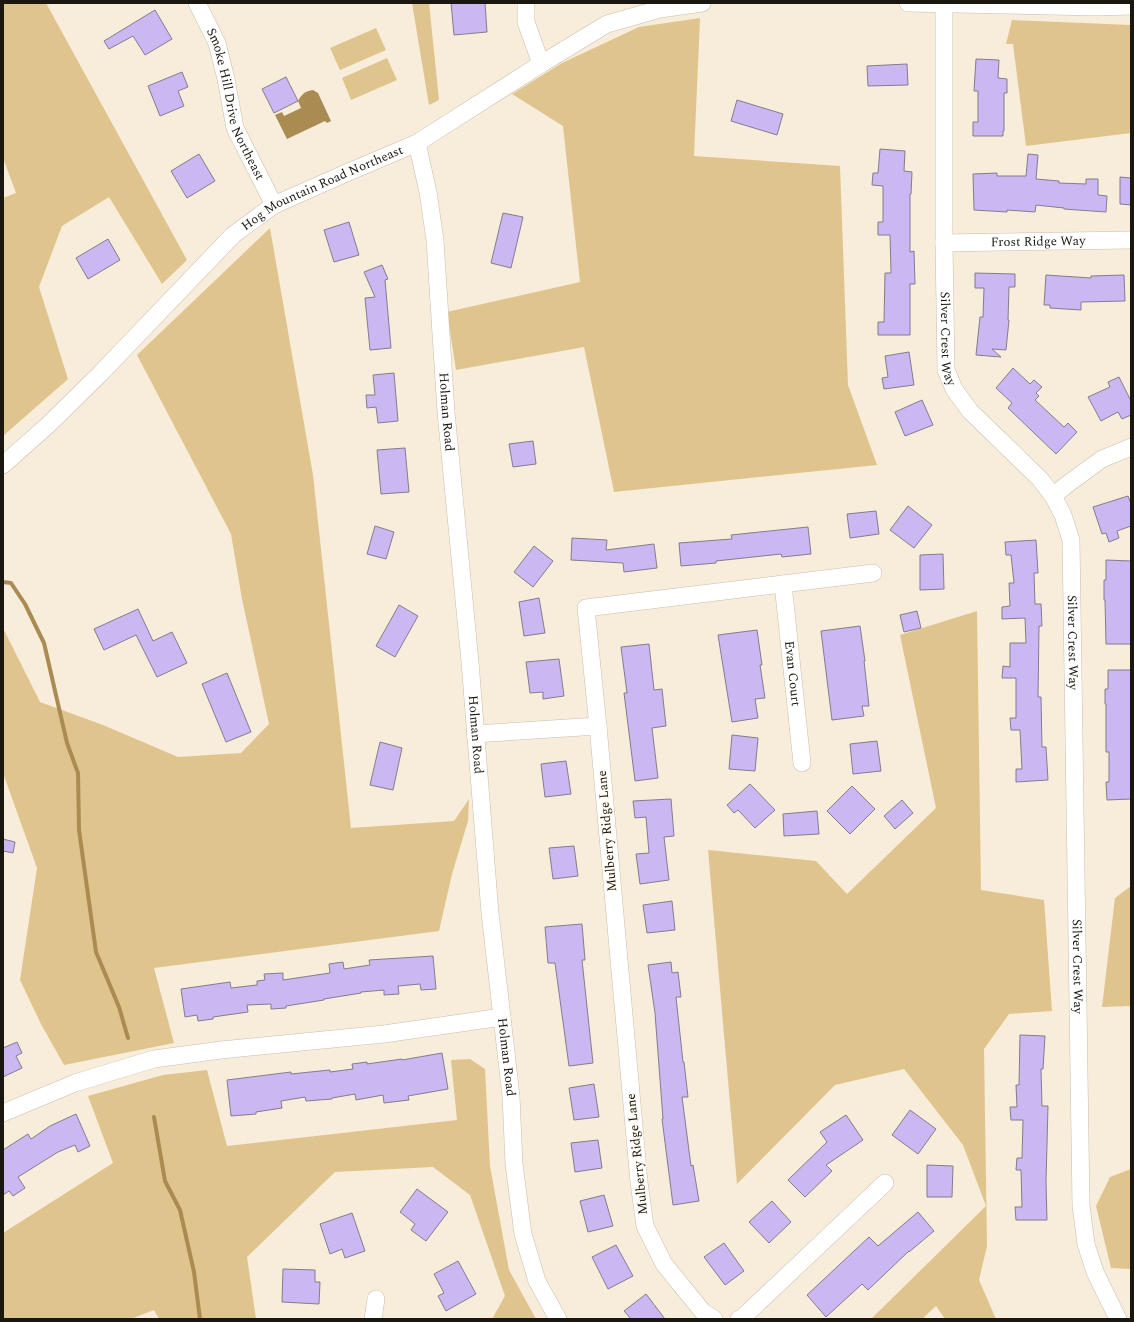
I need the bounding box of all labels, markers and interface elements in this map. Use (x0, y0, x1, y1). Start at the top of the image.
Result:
street label: Smoke Hill Drive Northeast (201, 25, 270, 184)
street label: Hog Mountain Road Northeast (237, 140, 407, 236)
street label: Frost Ridge Way (990, 231, 1086, 252)
street label: Silver Crest Way (935, 291, 962, 390)
street label: Holman Road (433, 372, 460, 452)
street label: Silver Crest Way (1062, 595, 1083, 691)
street label: Evan Court (779, 640, 806, 708)
street label: Holman Road (463, 694, 489, 775)
street label: Mulberry Ridge Lane (592, 769, 622, 893)
street label: Silver Crest Way (1067, 919, 1088, 1015)
street label: Holman Road (492, 1017, 521, 1097)
street label: Mulberry Ridge Lane (621, 1092, 653, 1216)

